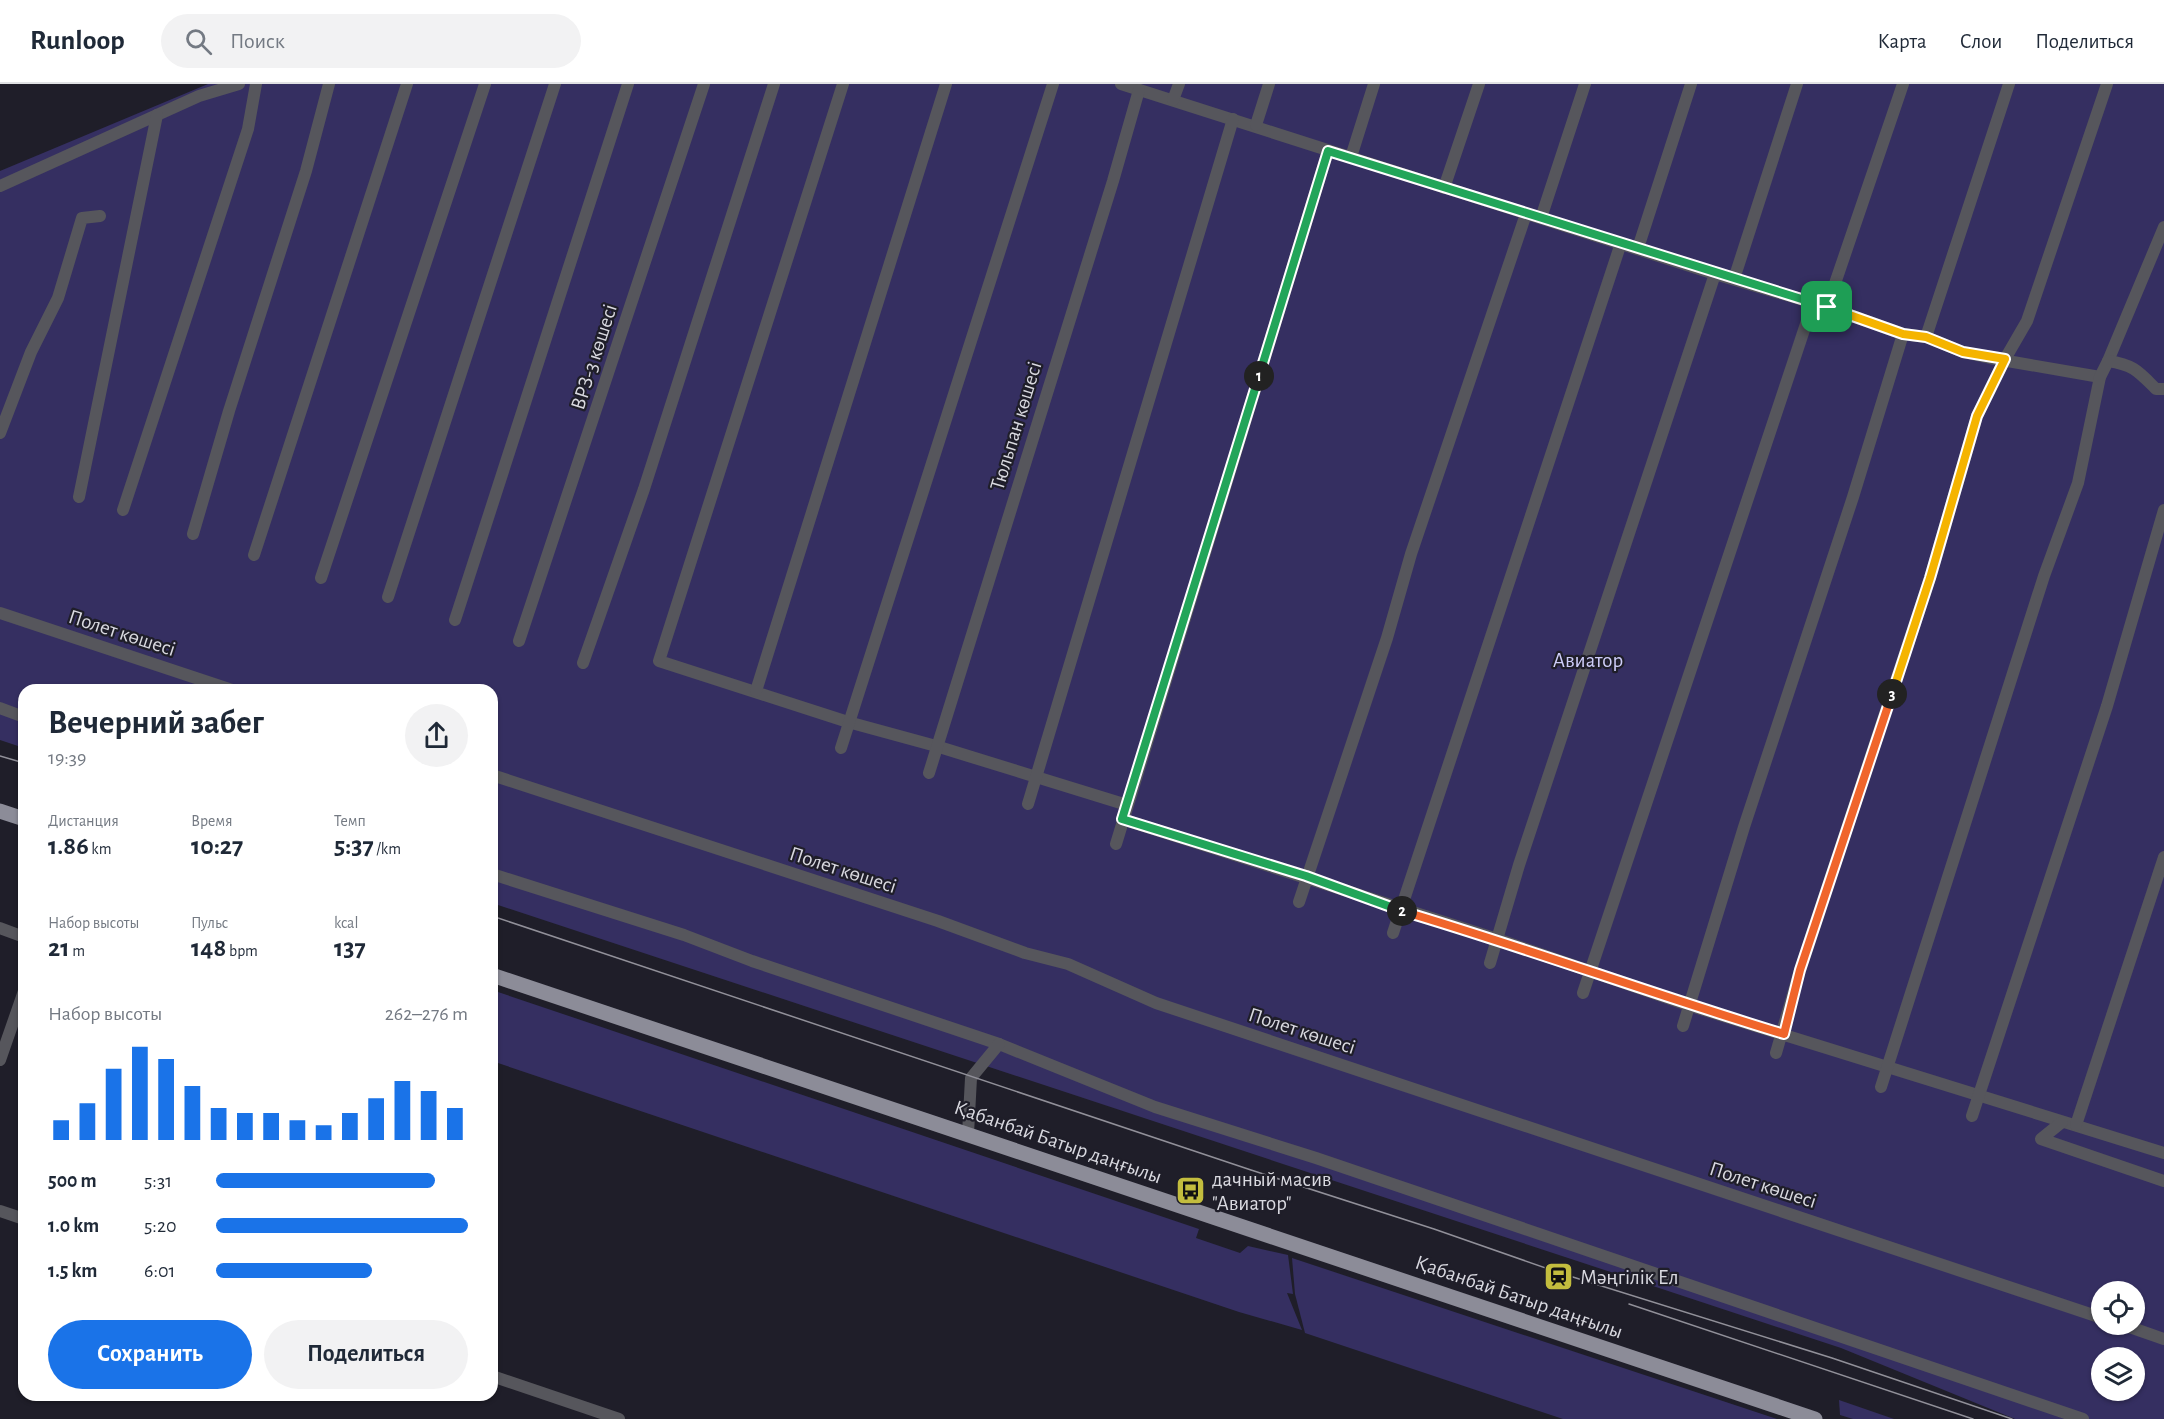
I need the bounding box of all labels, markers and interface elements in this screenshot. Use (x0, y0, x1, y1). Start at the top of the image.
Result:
search box (161, 14, 581, 68)
icon: search (182, 25, 215, 58)
text: Runloop (30, 27, 125, 55)
text: Поиск (230, 30, 285, 52)
text: Карта (1877, 31, 1927, 52)
text: Слои (1960, 31, 2002, 52)
text: Поделиться (2035, 31, 2134, 52)
pin (1801, 281, 1852, 332)
icon: arrive (1810, 290, 1843, 323)
street label: ВРЗ-3 көшесі (567, 302, 621, 412)
street label: Тюльпан көшесі (986, 359, 1046, 493)
pin: 1 (1244, 361, 1274, 391)
text: 1 (1256, 368, 1262, 384)
street label: Полет көшесі (66, 606, 178, 660)
park label: Авиатор (1553, 650, 1623, 671)
pin: 3 (1877, 679, 1907, 709)
text: 3 (1889, 686, 1895, 702)
button: share (405, 704, 468, 767)
text: Вечерний забег (48, 707, 264, 740)
text: 19:39 (48, 748, 87, 768)
text: Дистанция (48, 813, 119, 829)
text: Время (191, 813, 233, 829)
text: Темп (334, 813, 366, 829)
text: 1.86 (48, 833, 89, 859)
text: 10:27 (191, 833, 243, 859)
text: 5:37 (334, 833, 374, 859)
text: km (89, 841, 111, 857)
text: /km (374, 841, 401, 857)
street label: Полет көшесі (787, 843, 899, 897)
pin: 2 (1387, 896, 1417, 926)
text: 2 (1398, 903, 1406, 919)
text: Набор высоты (48, 915, 139, 931)
text: Пульс (191, 915, 228, 931)
text: kcal (334, 915, 358, 931)
text: 21 (48, 935, 70, 961)
text: 148 (191, 935, 226, 961)
text: 137 (334, 935, 366, 961)
text: m (70, 943, 85, 959)
text: bpm (226, 943, 258, 959)
text: Набор высоты (48, 1004, 162, 1024)
text: 262–276 m (385, 1004, 468, 1024)
street label: Полет көшесі (1246, 1004, 1358, 1058)
street label: Қабанбай Батыр даңғылы (951, 1097, 1165, 1187)
street label: Полет көшесі (1707, 1158, 1819, 1212)
place label: дачный масив "Авиатор" (1212, 1169, 1332, 1214)
text: 500 m (48, 1171, 97, 1191)
text: 5:31 (144, 1171, 172, 1191)
bus stop icon: дачный масив "Авиатор" (1175, 1175, 1207, 1207)
text: 1.0 km (48, 1216, 99, 1236)
text: 5:20 (144, 1216, 177, 1236)
street label: Қабанбай Батыр даңғылы (1412, 1252, 1626, 1342)
text: 1.5 km (48, 1261, 97, 1281)
text: 6:01 (144, 1261, 175, 1281)
station icon: Мәңгілік Ел (1543, 1261, 1575, 1293)
place label: Мәңгілік Ел (1580, 1267, 1679, 1288)
map controls (2091, 1281, 2145, 1401)
button: locate (2091, 1281, 2145, 1335)
button: Сохранить (48, 1320, 252, 1389)
button: Поделиться (264, 1320, 468, 1389)
button: layers (2091, 1347, 2145, 1401)

